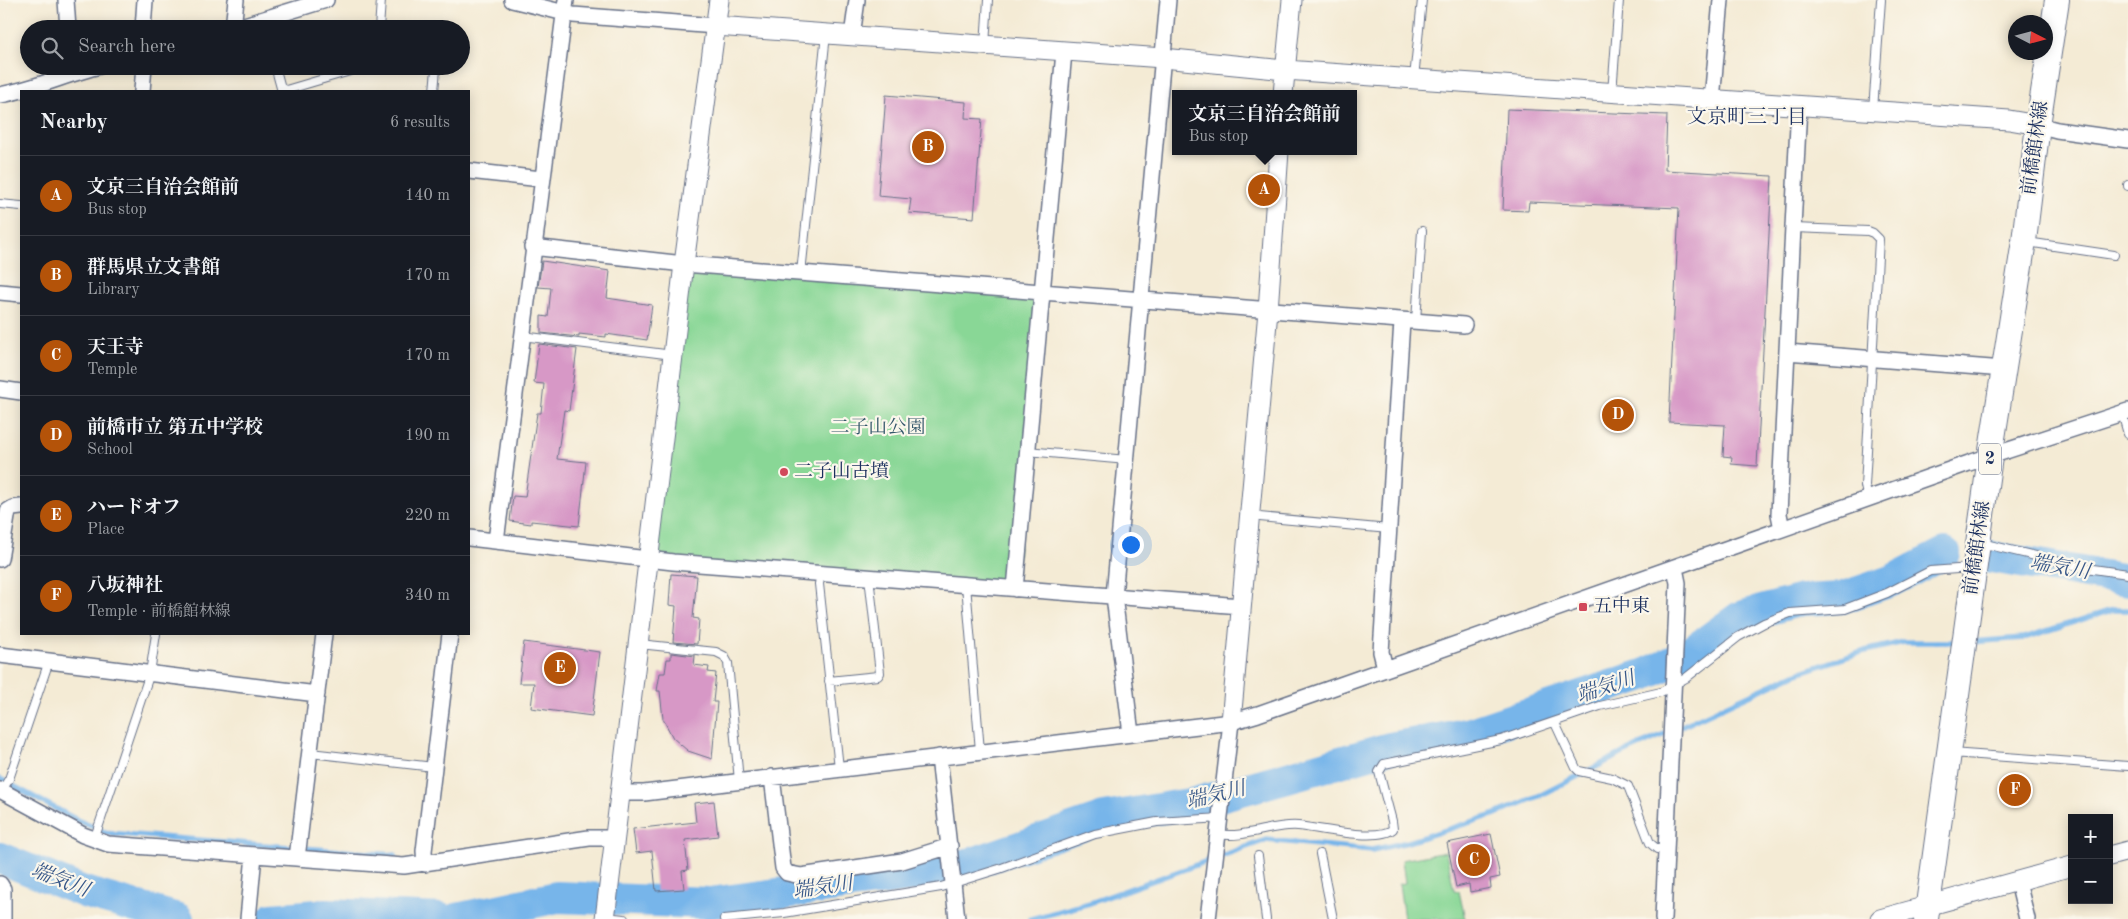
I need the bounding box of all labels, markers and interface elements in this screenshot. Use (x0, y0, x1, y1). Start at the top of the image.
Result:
north arrow (2008, 15, 2053, 60)
search box (20, 20, 470, 75)
icon: search (38, 34, 66, 62)
text: Search here (78, 38, 175, 57)
popup (1172, 90, 1357, 155)
street label: 前橋館林線 (2018, 99, 2052, 196)
text: 文京三自治会館前 (1188, 106, 1341, 125)
district label: 文京町三丁目 (1687, 106, 1807, 128)
text: Nearby (40, 112, 108, 133)
text: 6 results (390, 115, 450, 131)
pin: B (912, 128, 944, 166)
text: Bus stop (1188, 129, 1248, 145)
pin: A (1248, 171, 1280, 209)
text: 文京三自治会館前 (87, 179, 239, 198)
text: A (50, 188, 62, 204)
text: 140 m (405, 188, 450, 204)
text: Bus stop (87, 202, 147, 218)
text: 群馬県立文書館 (87, 259, 220, 278)
text: B (50, 268, 62, 284)
text: 170 m (405, 268, 450, 284)
text: Library (87, 282, 140, 298)
text: 天王寺 (87, 339, 144, 358)
text: C (51, 348, 61, 364)
text: 170 m (405, 348, 450, 364)
text: Temple (87, 362, 137, 378)
pin: D (1602, 396, 1634, 434)
park label: 二子山公園 (830, 417, 926, 438)
text: 前橋市立 第五中学校 (87, 419, 263, 438)
text: D (50, 428, 62, 444)
text: 190 m (405, 428, 450, 444)
text: School (87, 442, 133, 458)
road number: 2 (1979, 444, 2001, 474)
place label: 二子山古墳 (794, 461, 889, 482)
marker: 二子山古墳 (778, 466, 790, 478)
text: ハードオフ (87, 499, 181, 518)
street label: 前橋館林線 (1960, 499, 1994, 596)
text: E (50, 508, 62, 524)
text: 220 m (405, 508, 450, 524)
text: Place (87, 522, 124, 538)
your location (1118, 532, 1144, 558)
water label: 端気川 (2029, 551, 2094, 583)
text: 八坂神社 (87, 577, 163, 596)
text: F (51, 588, 61, 604)
text: 340 m (405, 588, 450, 604)
place label: 五中東 (1593, 595, 1650, 617)
marker: 五中東 (1577, 601, 1589, 613)
text: Temple · 前橋館林線 (87, 604, 231, 620)
pin: E (544, 649, 576, 687)
water label: 端気川 (1574, 666, 1640, 707)
pin: F (1999, 771, 2031, 809)
water label: 端気川 (1184, 777, 1249, 813)
map controls (2068, 814, 2113, 904)
button: + (2068, 814, 2113, 859)
pin: C (1458, 841, 1490, 879)
water label: 端気川 (28, 859, 94, 902)
button: − (2068, 859, 2113, 904)
water label: 端気川 (792, 872, 856, 902)

